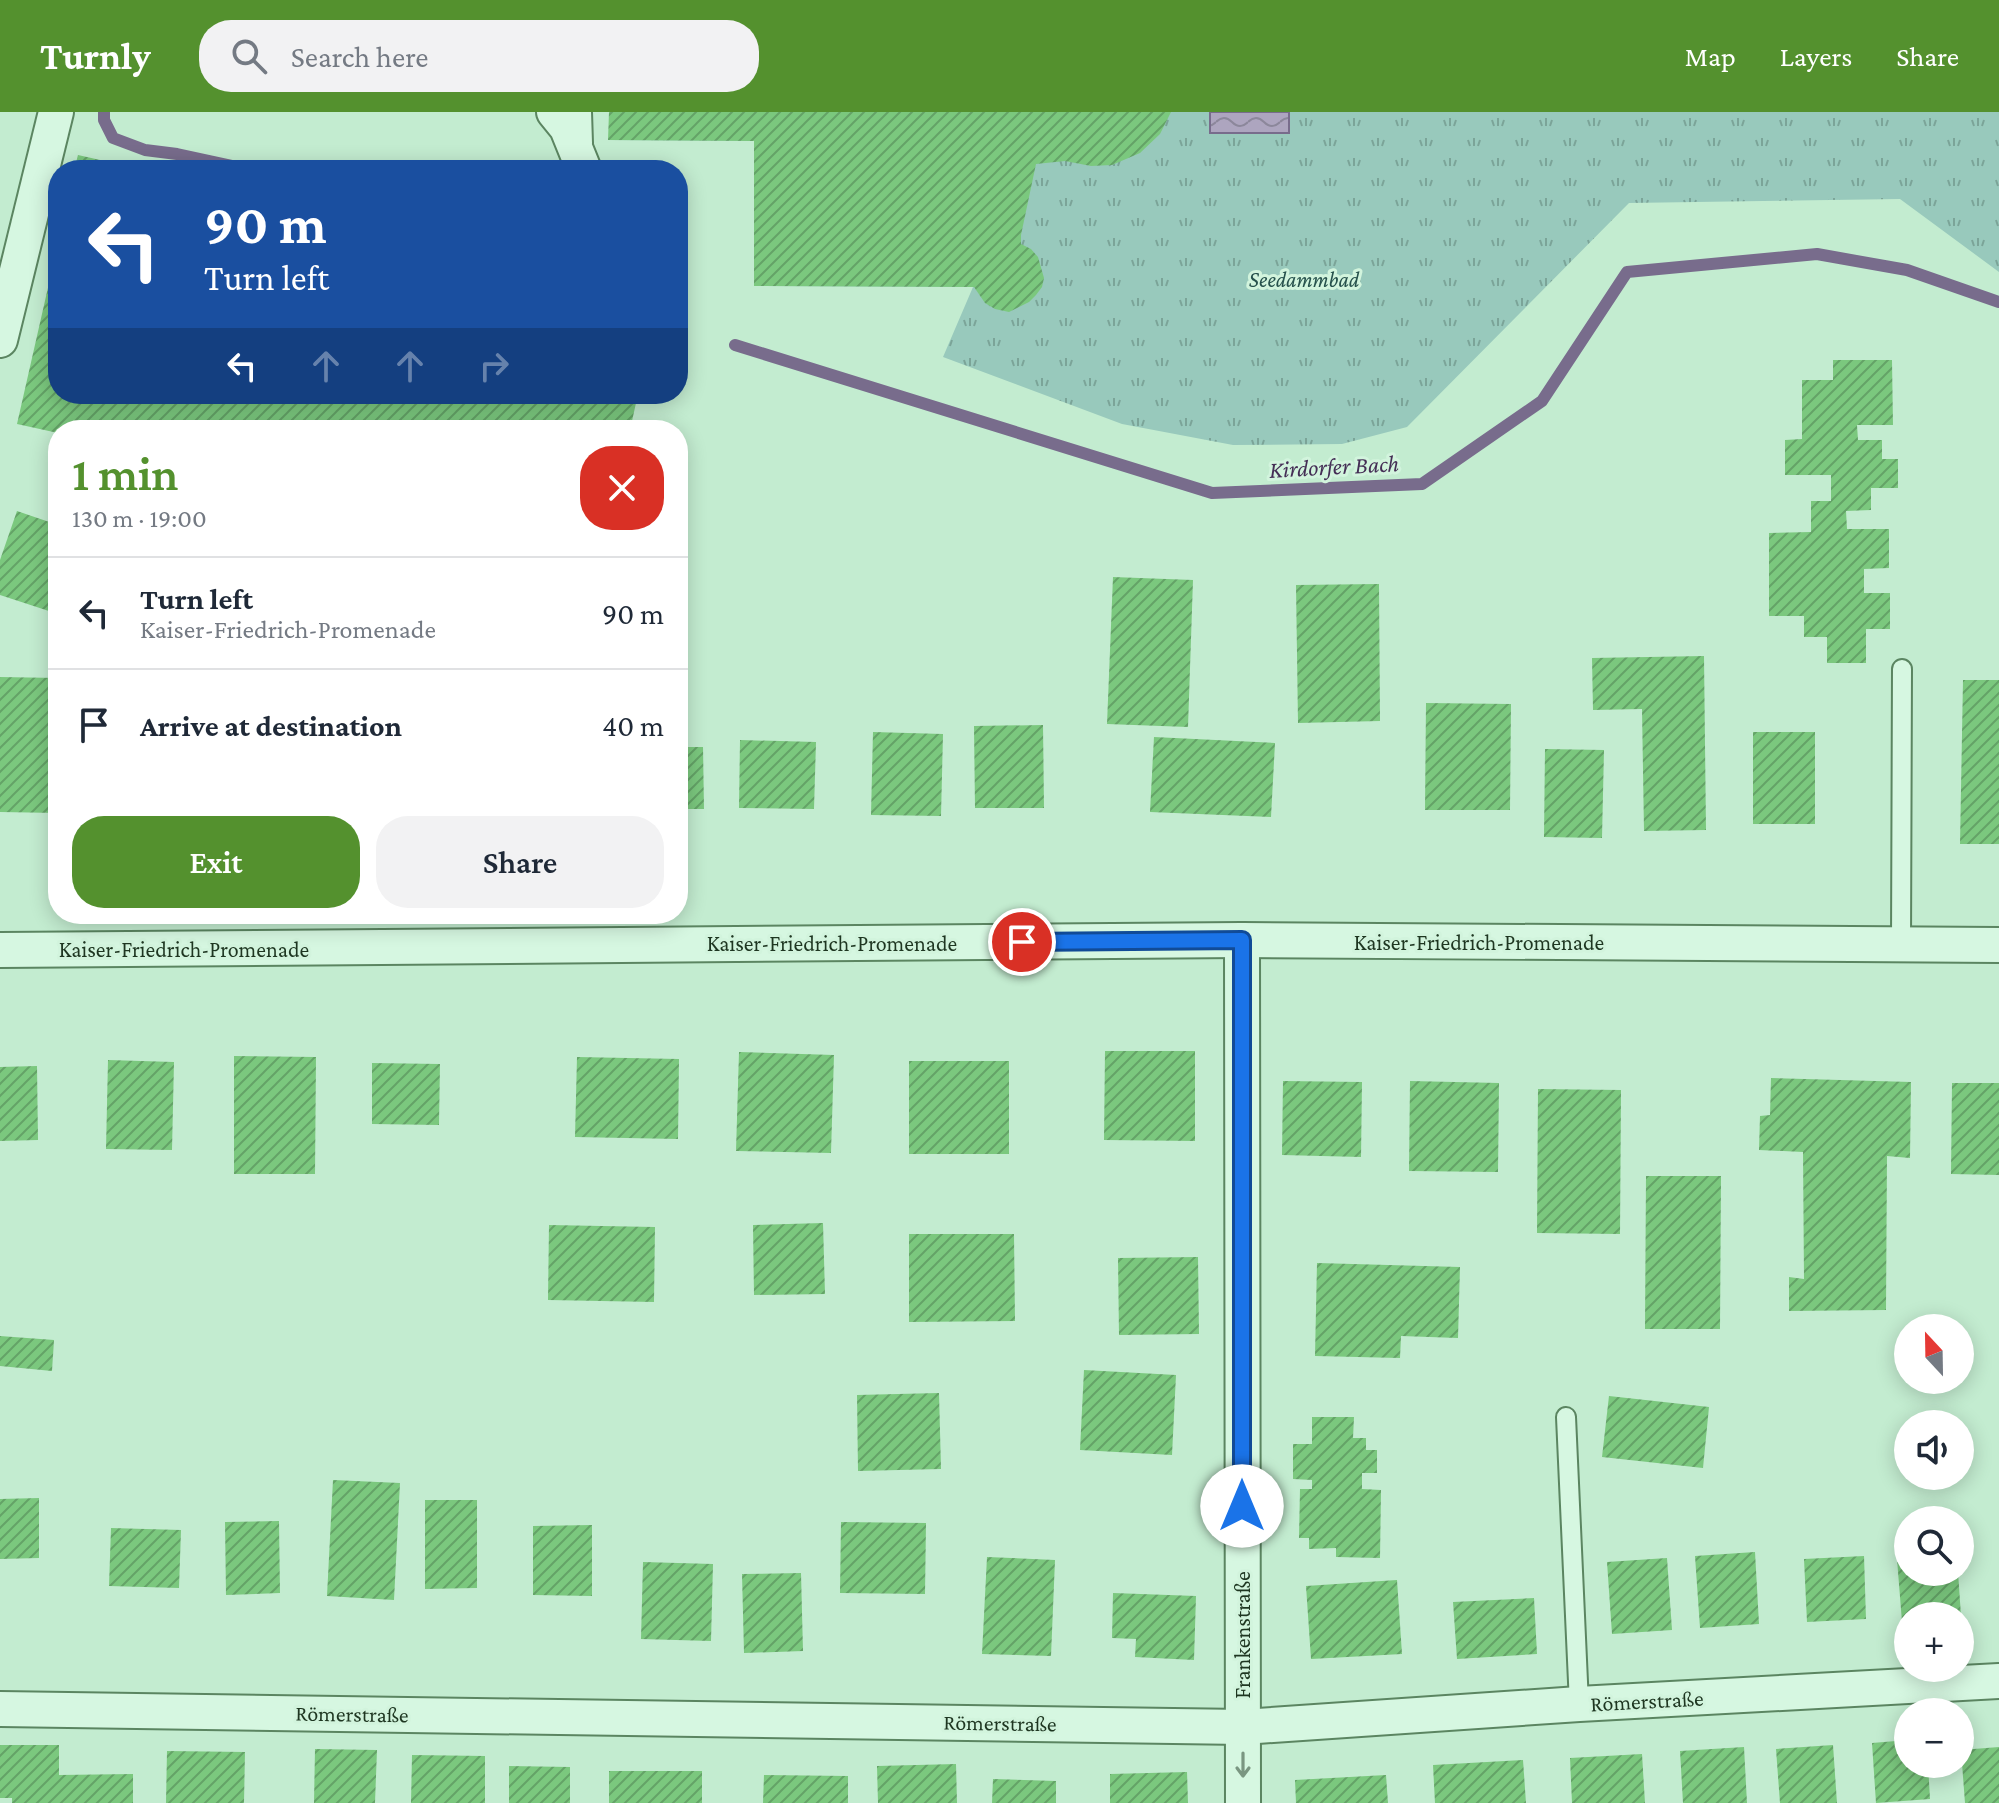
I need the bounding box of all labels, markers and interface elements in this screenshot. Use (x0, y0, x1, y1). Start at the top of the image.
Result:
search box (199, 20, 759, 92)
icon: search (227, 34, 271, 78)
text: Turnly (40, 35, 151, 77)
text: Search here (291, 40, 428, 73)
text: Map (1685, 41, 1736, 72)
text: Layers (1780, 41, 1852, 72)
text: Share (1896, 41, 1959, 72)
icon: left (72, 192, 176, 296)
text: 90 m (204, 193, 327, 255)
text: Turn left (204, 258, 329, 298)
park label: Seedammbad (1249, 267, 1360, 292)
icon: left (220, 344, 264, 388)
icon: ahead (304, 344, 348, 388)
icon: ahead (388, 344, 432, 388)
icon: right (472, 344, 516, 388)
button: close (580, 446, 664, 530)
text: 1 min (72, 447, 179, 500)
water label: Kirdorfer Bach (1268, 449, 1400, 483)
text: 130 m · 19:00 (72, 504, 207, 533)
text: Turn left (140, 582, 253, 615)
icon: left (72, 591, 116, 635)
text: 90 m (602, 597, 664, 630)
text: Kaiser-Friedrich-Promenade (140, 615, 436, 644)
icon: arrive (72, 703, 116, 747)
text: Arrive at destination (140, 709, 402, 742)
text: 40 m (602, 709, 664, 742)
button: Exit (72, 816, 360, 908)
button: Share (376, 816, 664, 908)
pin (988, 908, 1056, 976)
icon: arrive (1000, 920, 1044, 964)
street label: Kaiser-Friedrich-Promenade (1354, 930, 1604, 955)
street label: Kaiser-Friedrich-Promenade (707, 931, 957, 956)
street label: Kaiser-Friedrich-Promenade (59, 937, 309, 962)
north arrow (1894, 1314, 1974, 1394)
map controls (1894, 1314, 1974, 1778)
button: sound (1894, 1410, 1974, 1490)
position arrow (1200, 1464, 1284, 1548)
button: search (1894, 1506, 1974, 1586)
street label: Frankenstraße (1230, 1571, 1255, 1699)
button: + (1894, 1602, 1974, 1682)
street label: Römerstraße (1590, 1686, 1704, 1716)
button: − (1894, 1698, 1974, 1778)
street label: Römerstraße (295, 1701, 409, 1727)
street label: Römerstraße (943, 1710, 1057, 1736)
one-way arrow (1235, 1751, 1251, 1778)

